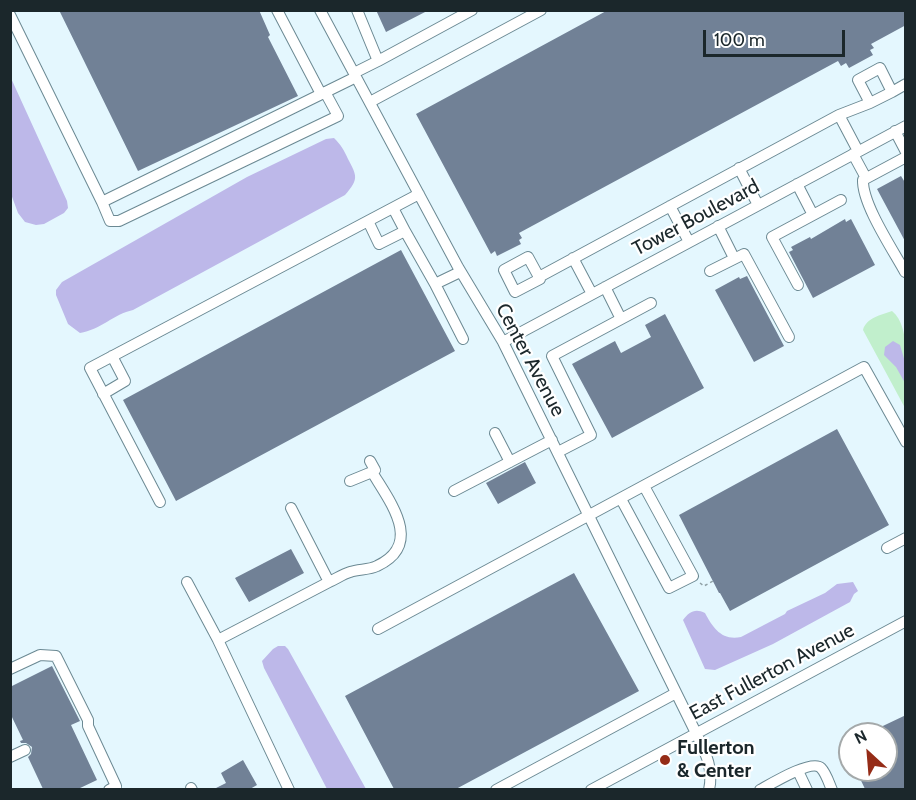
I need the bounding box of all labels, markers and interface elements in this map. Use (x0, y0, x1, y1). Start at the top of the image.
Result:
scale bar (706, 18, 848, 56)
text: 100 m (714, 29, 765, 51)
street label: Tower Boulevard (629, 175, 763, 261)
street label: Center Avenue (490, 299, 570, 421)
street label: East Fullerton Avenue (686, 618, 858, 726)
north arrow (838, 722, 898, 782)
text: N (852, 726, 870, 748)
place label: Fullerton & Center (677, 736, 755, 783)
marker: Fullerton & Center (658, 753, 672, 767)

